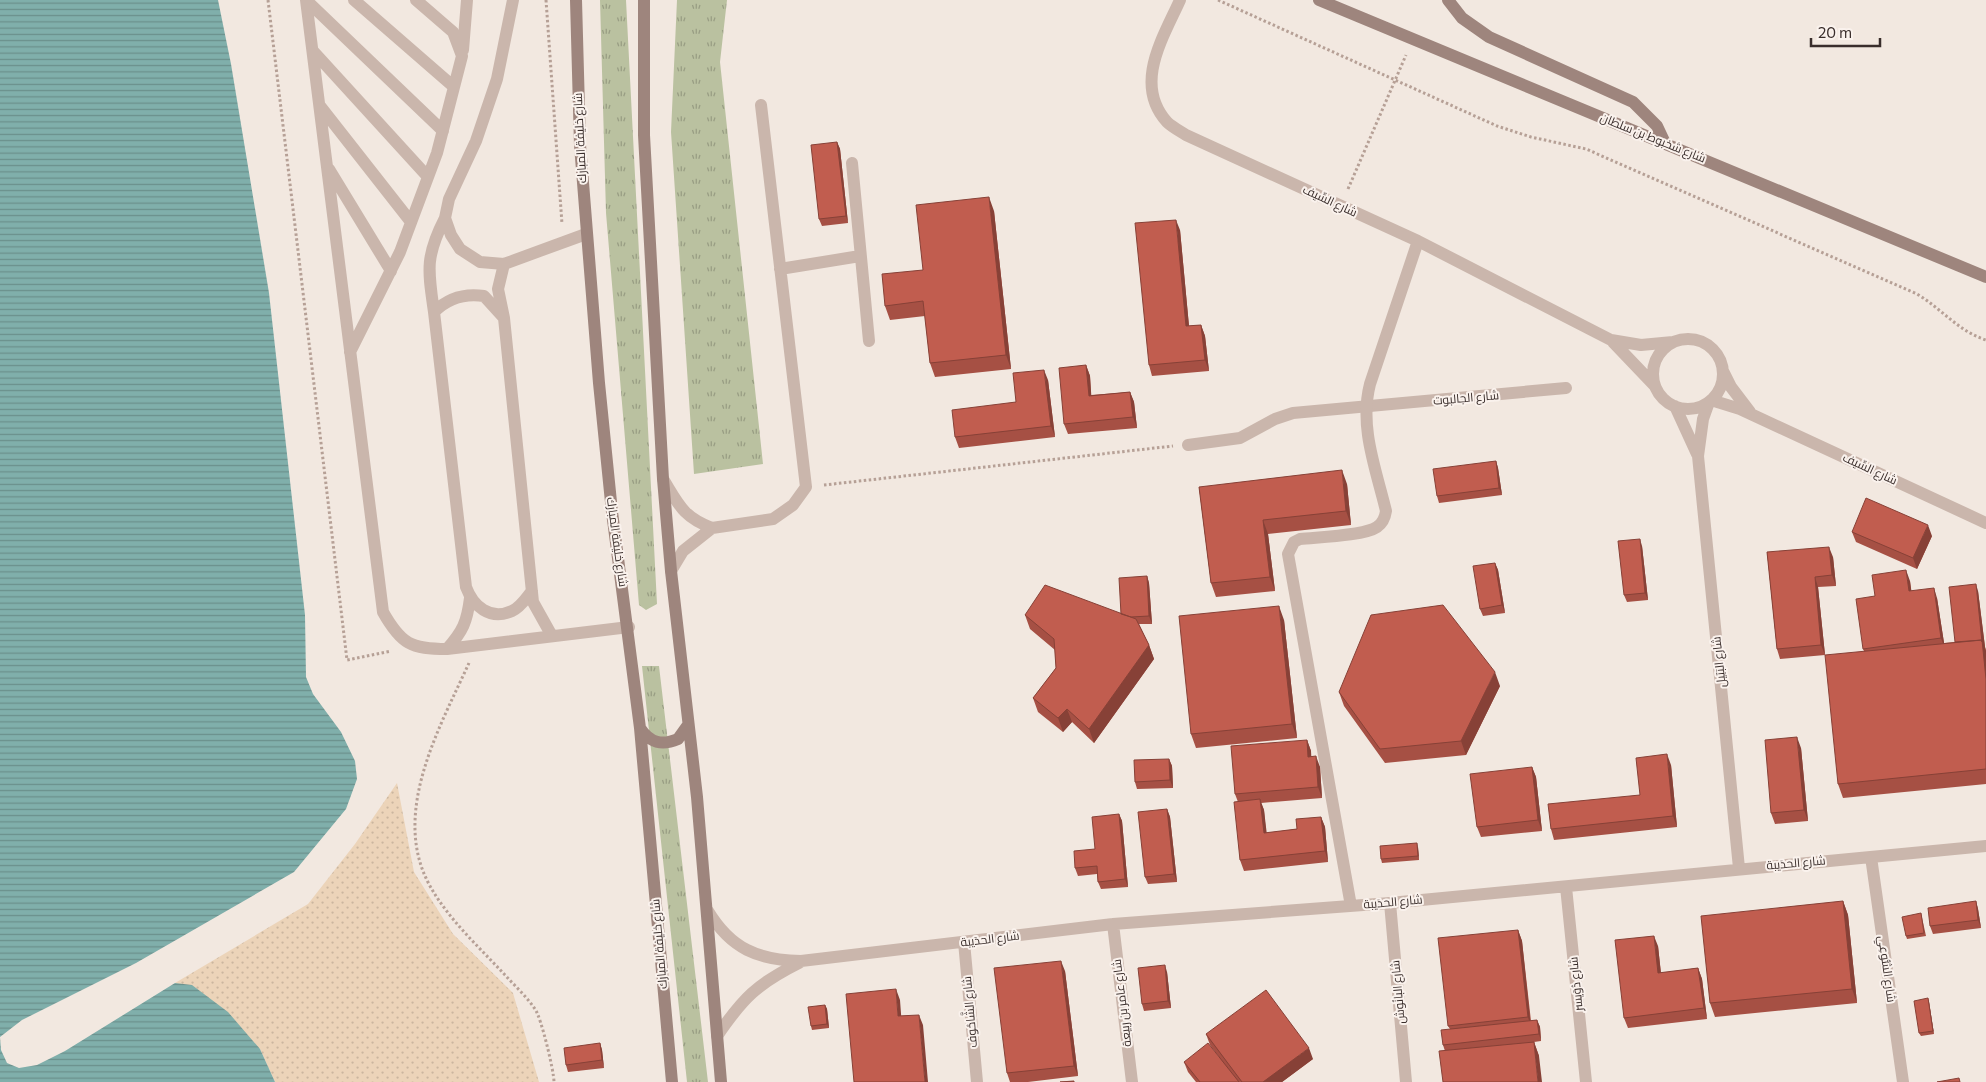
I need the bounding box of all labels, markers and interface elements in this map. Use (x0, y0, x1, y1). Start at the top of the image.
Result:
scale bar (1811, 15, 1880, 47)
text: 20 m (1818, 23, 1852, 41)
street label: شارع خليفة المبارك (570, 92, 590, 184)
street label: شارع شخبوط بن سلطان (1598, 109, 1708, 167)
street label: شارع السِّيف (1300, 181, 1360, 221)
street label: شارع الجالبوت (1432, 387, 1500, 409)
street label: شارع السِّيف (1840, 449, 1900, 489)
street label: شارع خليفة المبارك (603, 496, 631, 588)
street label: شارع البَتِيل (1708, 636, 1730, 688)
street label: شارع الحدَيبة (1766, 852, 1826, 874)
street label: شارع الحدَيبة (1363, 891, 1423, 913)
street label: شارع خليفة المبارك (647, 898, 671, 990)
street label: شارع الحدَيبة (960, 927, 1021, 951)
street label: شارع الشُّوعِي (1872, 935, 1900, 1004)
street label: شارع دُوَيسر (1565, 956, 1587, 1013)
street label: شارع عامر بن ربيعة (1109, 958, 1135, 1048)
street label: شارع البانُوش (1387, 959, 1409, 1024)
street label: شارع الشَّاحُوف (957, 975, 981, 1049)

